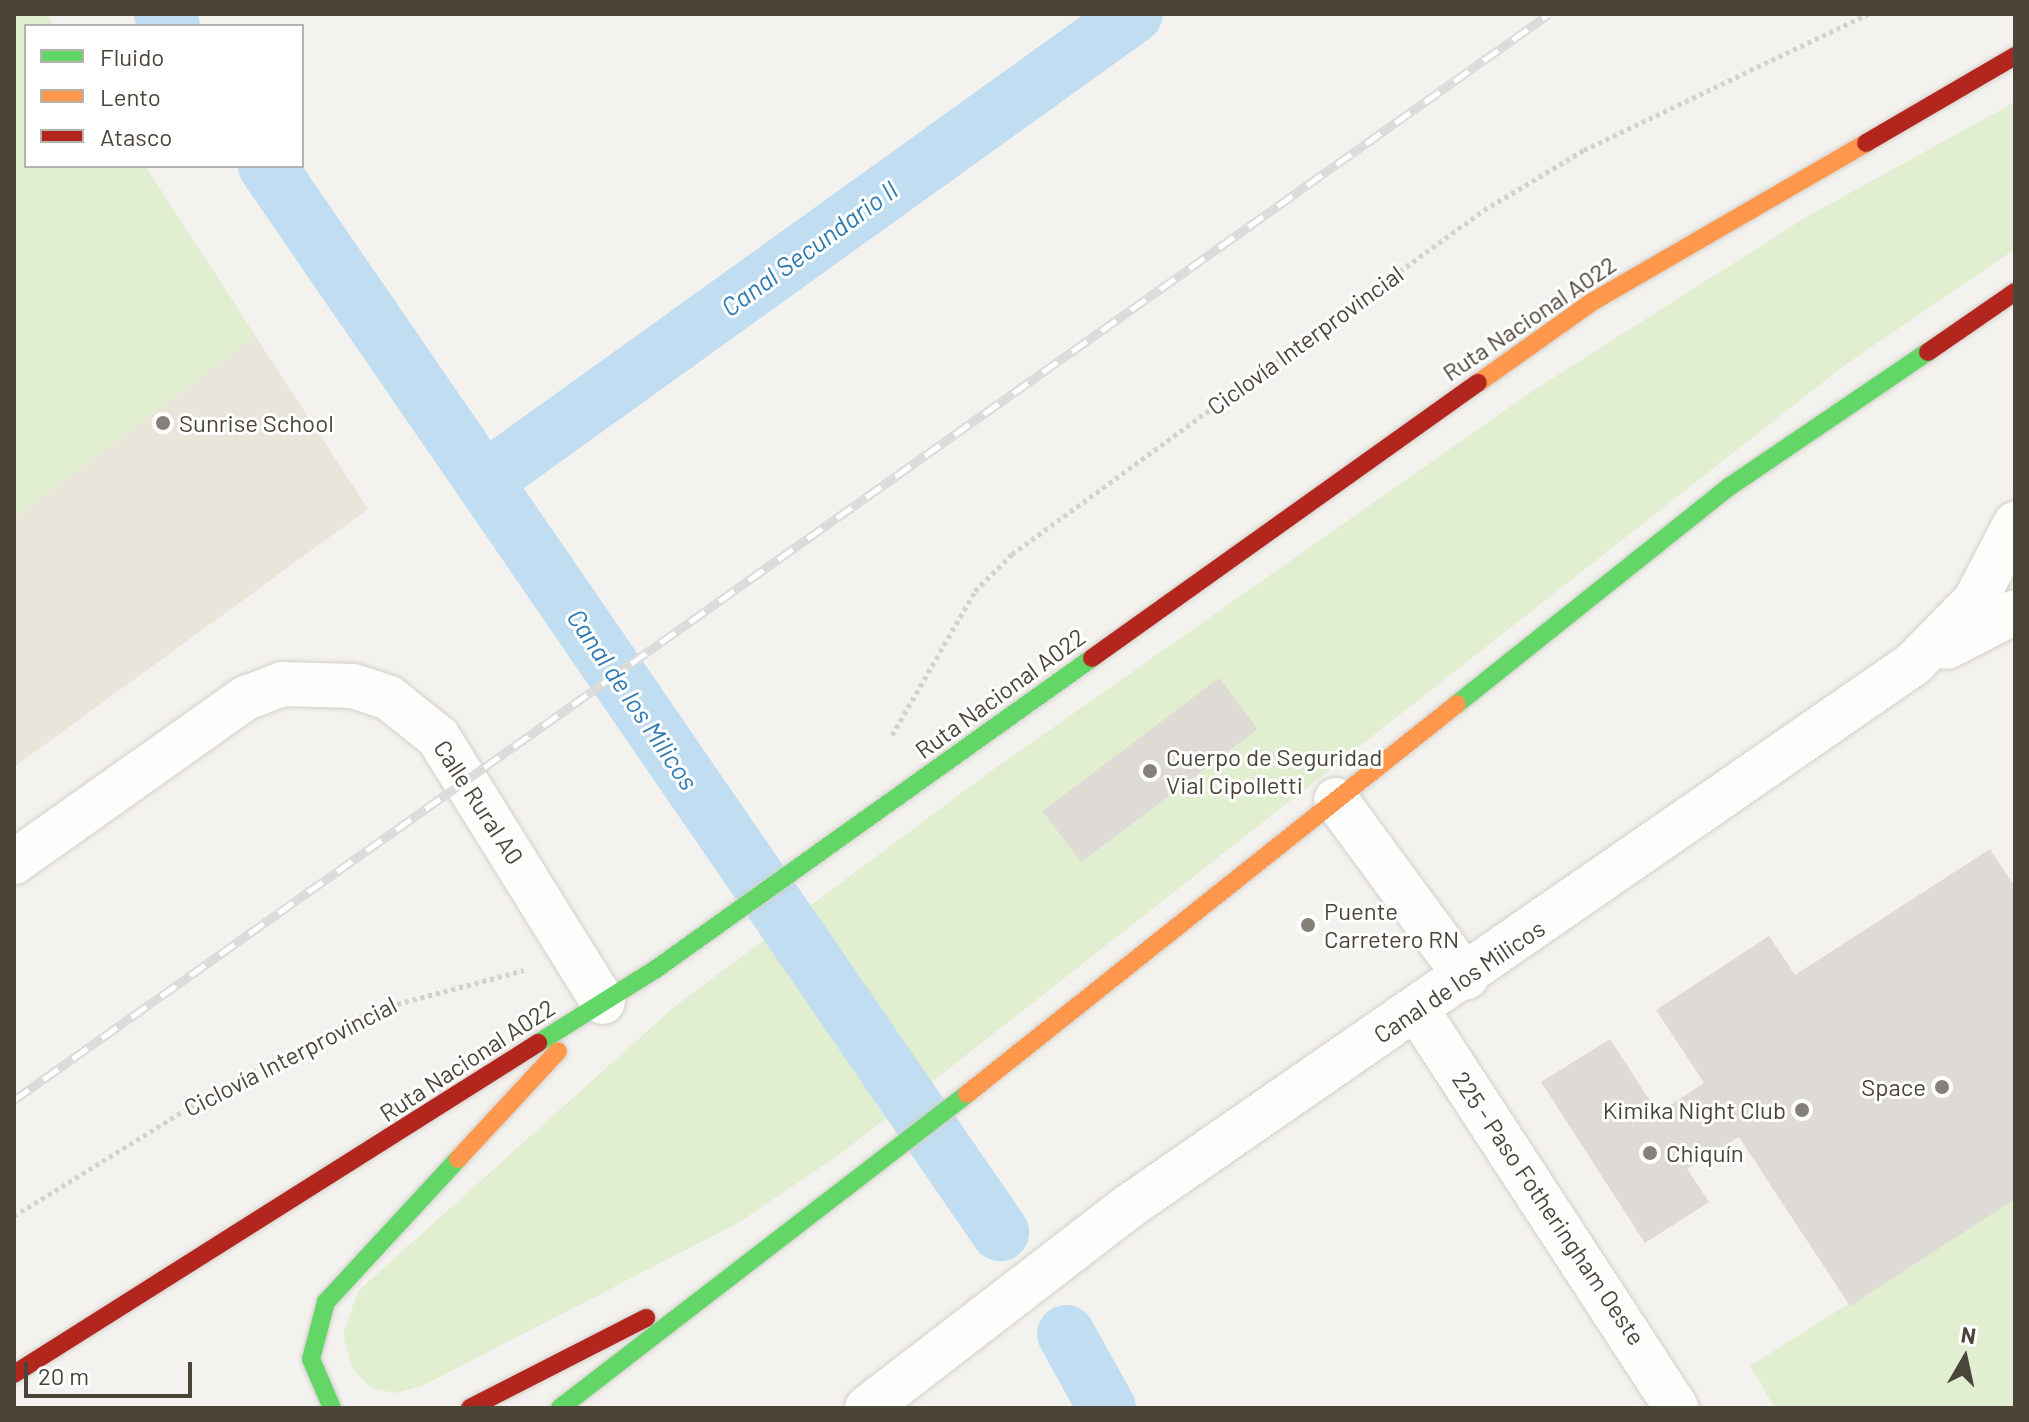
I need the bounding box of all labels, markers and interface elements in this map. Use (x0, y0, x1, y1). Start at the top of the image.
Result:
legend (24, 24, 304, 168)
text: Fluido (100, 42, 164, 71)
text: Lento (100, 82, 161, 111)
text: Atasco (100, 122, 172, 151)
water label: Canal Secundario II (715, 174, 903, 322)
street label: Ruta Nacional A022 (1437, 249, 1621, 387)
street label: Ciclovía Interprovincial (1201, 259, 1409, 421)
place label: Sunrise School (179, 409, 334, 437)
marker: Sunrise School (154, 414, 172, 432)
water label: Canal de los Milicos (561, 603, 705, 795)
street label: Ruta Nacional A022 (909, 622, 1091, 764)
street label: Calle Rural A0 (428, 735, 530, 869)
place label: Cuerpo de Seguridad Vial Cipolletti (1166, 743, 1382, 799)
marker: Cuerpo de Seguridad Vial Cipolletti (1141, 762, 1159, 780)
place label: Puente Carretero RN (1324, 897, 1459, 953)
street label: Canal de los Milicos (1368, 913, 1550, 1049)
marker: Puente Carretero RN (1299, 916, 1317, 934)
street label: Ciclovía Interprovincial (179, 990, 401, 1122)
street label: Ruta Nacional A022 (374, 993, 560, 1127)
street label: 225 - Paso Fotheringham Oeste (1447, 1066, 1651, 1350)
place label: Space (1861, 1073, 1926, 1101)
marker: Space (1933, 1078, 1951, 1096)
place label: Kimika Night Club (1603, 1096, 1786, 1124)
marker: Kimika Night Club (1793, 1101, 1811, 1119)
place label: Chiquín (1666, 1139, 1744, 1167)
marker: Chiquín (1641, 1144, 1659, 1162)
north arrow (1925, 1318, 2005, 1398)
text: N (1959, 1320, 1978, 1348)
scale bar (28, 1346, 196, 1396)
text: 20 m (38, 1361, 89, 1390)

